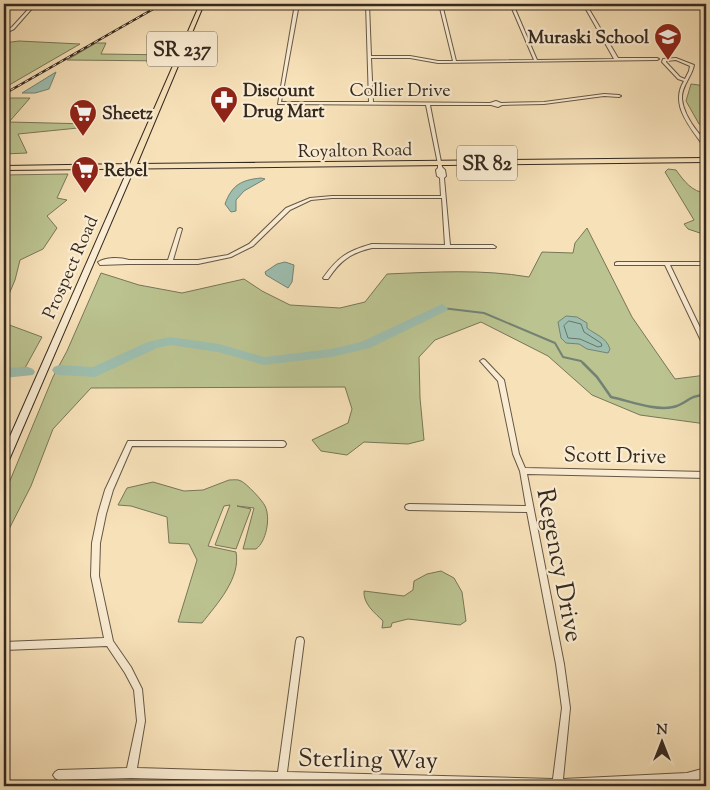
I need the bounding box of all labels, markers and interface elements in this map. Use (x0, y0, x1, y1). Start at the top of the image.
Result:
school or university icon: Muraski School (653, 22, 683, 61)
place label: Muraski School (528, 26, 650, 52)
road number: SR 237 (147, 32, 217, 66)
place label: Discount Drug Mart (243, 79, 325, 126)
street label: Collier Drive (349, 79, 451, 105)
pharmacy icon: Discount Drug Mart (209, 85, 239, 124)
supermarket icon: Sheetz (68, 98, 98, 137)
place label: Sheetz (102, 102, 153, 128)
street label: Royalton Road (297, 138, 413, 166)
road number: SR 82 (457, 146, 517, 180)
supermarket icon: Rebel (70, 155, 100, 194)
place label: Rebel (104, 159, 149, 185)
street label: Prospect Road (37, 212, 106, 324)
street label: Scott Drive (563, 441, 667, 473)
street label: Regency Drive (526, 486, 591, 645)
north arrow (638, 718, 688, 768)
text: N (656, 721, 668, 741)
street label: Sterling Way (297, 742, 438, 780)

